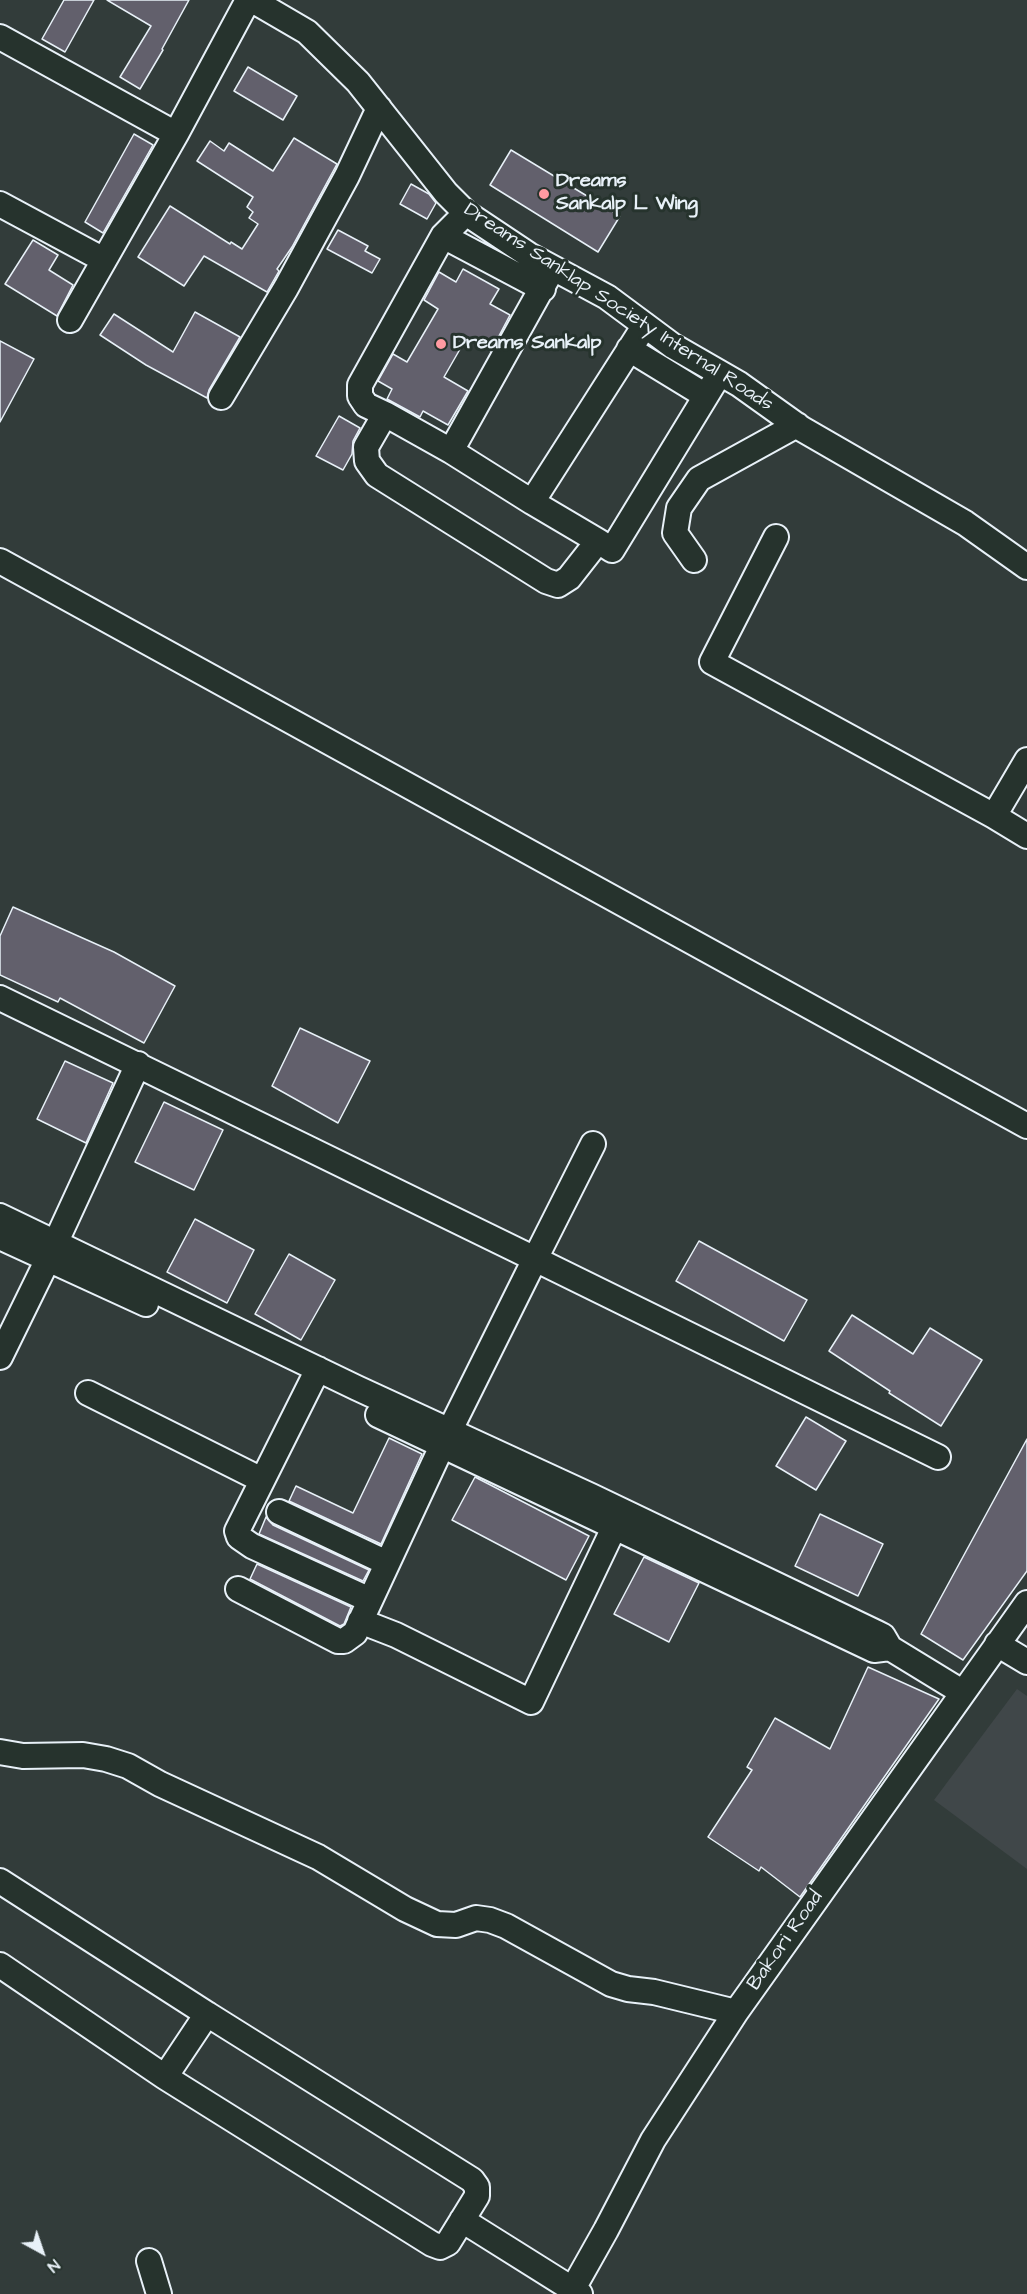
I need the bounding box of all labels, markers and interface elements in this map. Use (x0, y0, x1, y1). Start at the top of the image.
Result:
place label: Dreams Sankalp L Wing (556, 170, 698, 217)
marker: Dreams Sankalp L Wing (537, 187, 551, 201)
street label: Dreams Sanklap Society Internal Roads (459, 199, 777, 417)
place label: Dreams Sankalp (453, 332, 601, 356)
marker: Dreams Sankalp (434, 337, 448, 351)
street label: Bakori Road (743, 1887, 829, 1995)
north arrow (12, 2222, 72, 2282)
text: N (43, 2254, 64, 2277)

